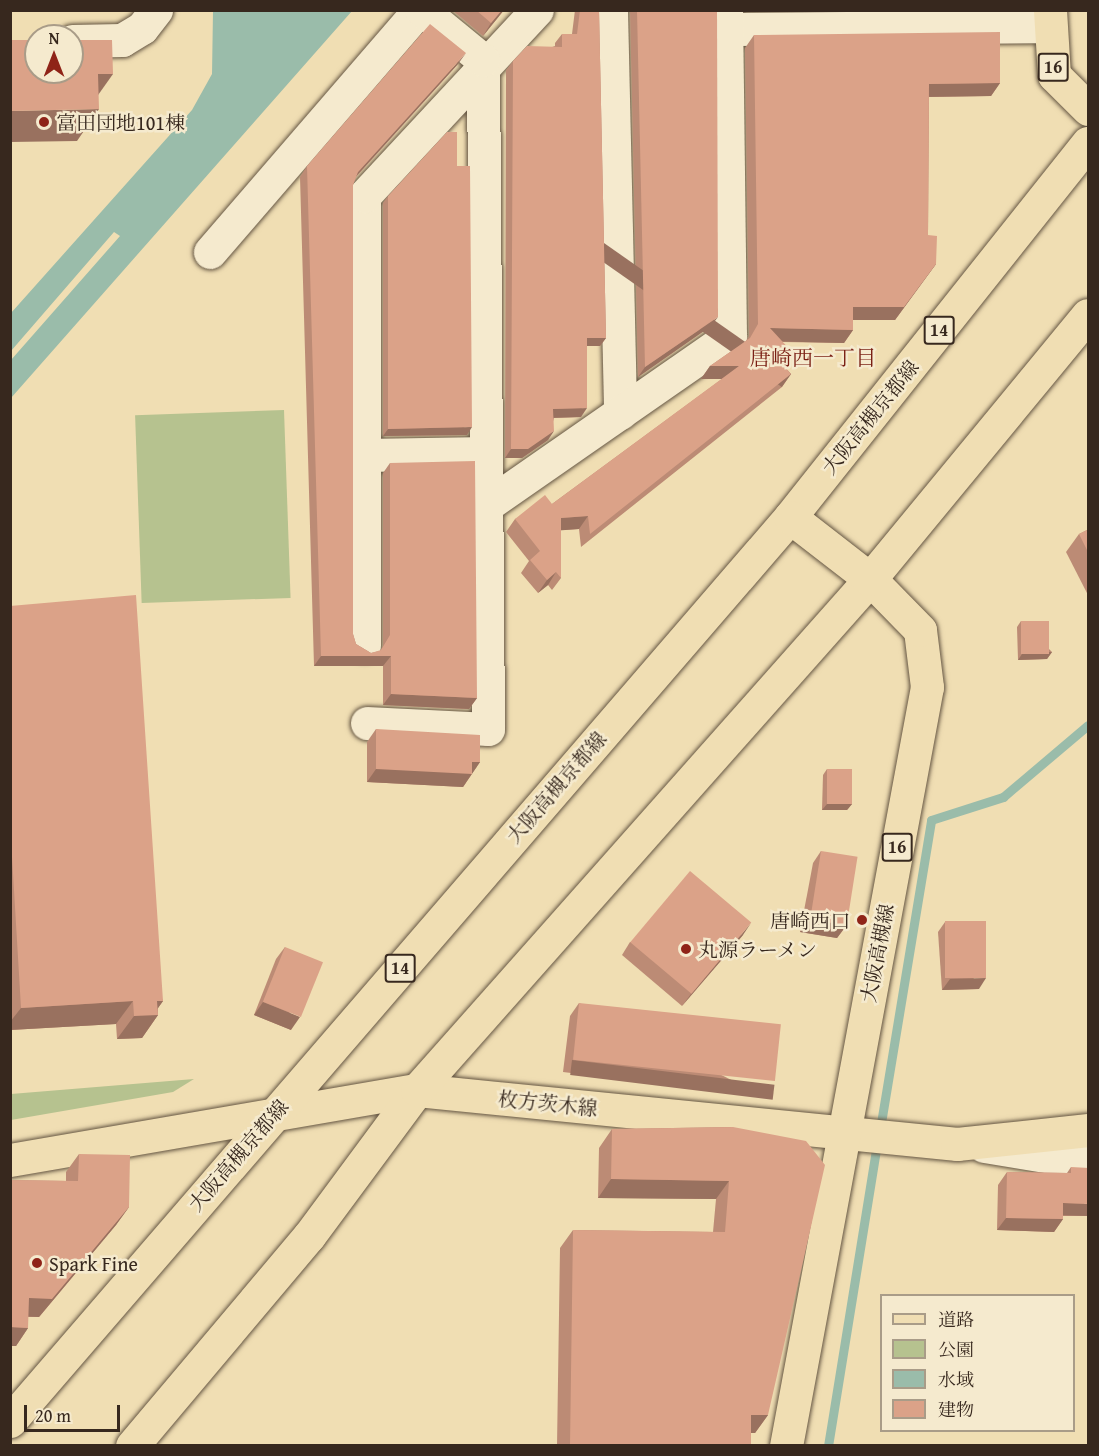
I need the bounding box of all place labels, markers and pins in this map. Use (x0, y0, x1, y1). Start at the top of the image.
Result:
place label: 富田団地101棟 (56, 110, 185, 134)
marker: 富田団地101棟 (37, 115, 51, 129)
place label: 唐崎西口 (770, 908, 850, 932)
marker: 唐崎西口 (855, 913, 869, 927)
place label: 丸源ラーメン (698, 937, 818, 961)
marker: 丸源ラーメン (679, 942, 693, 956)
place label: Spark Fine (49, 1251, 138, 1275)
marker: Spark Fine (30, 1256, 44, 1270)

